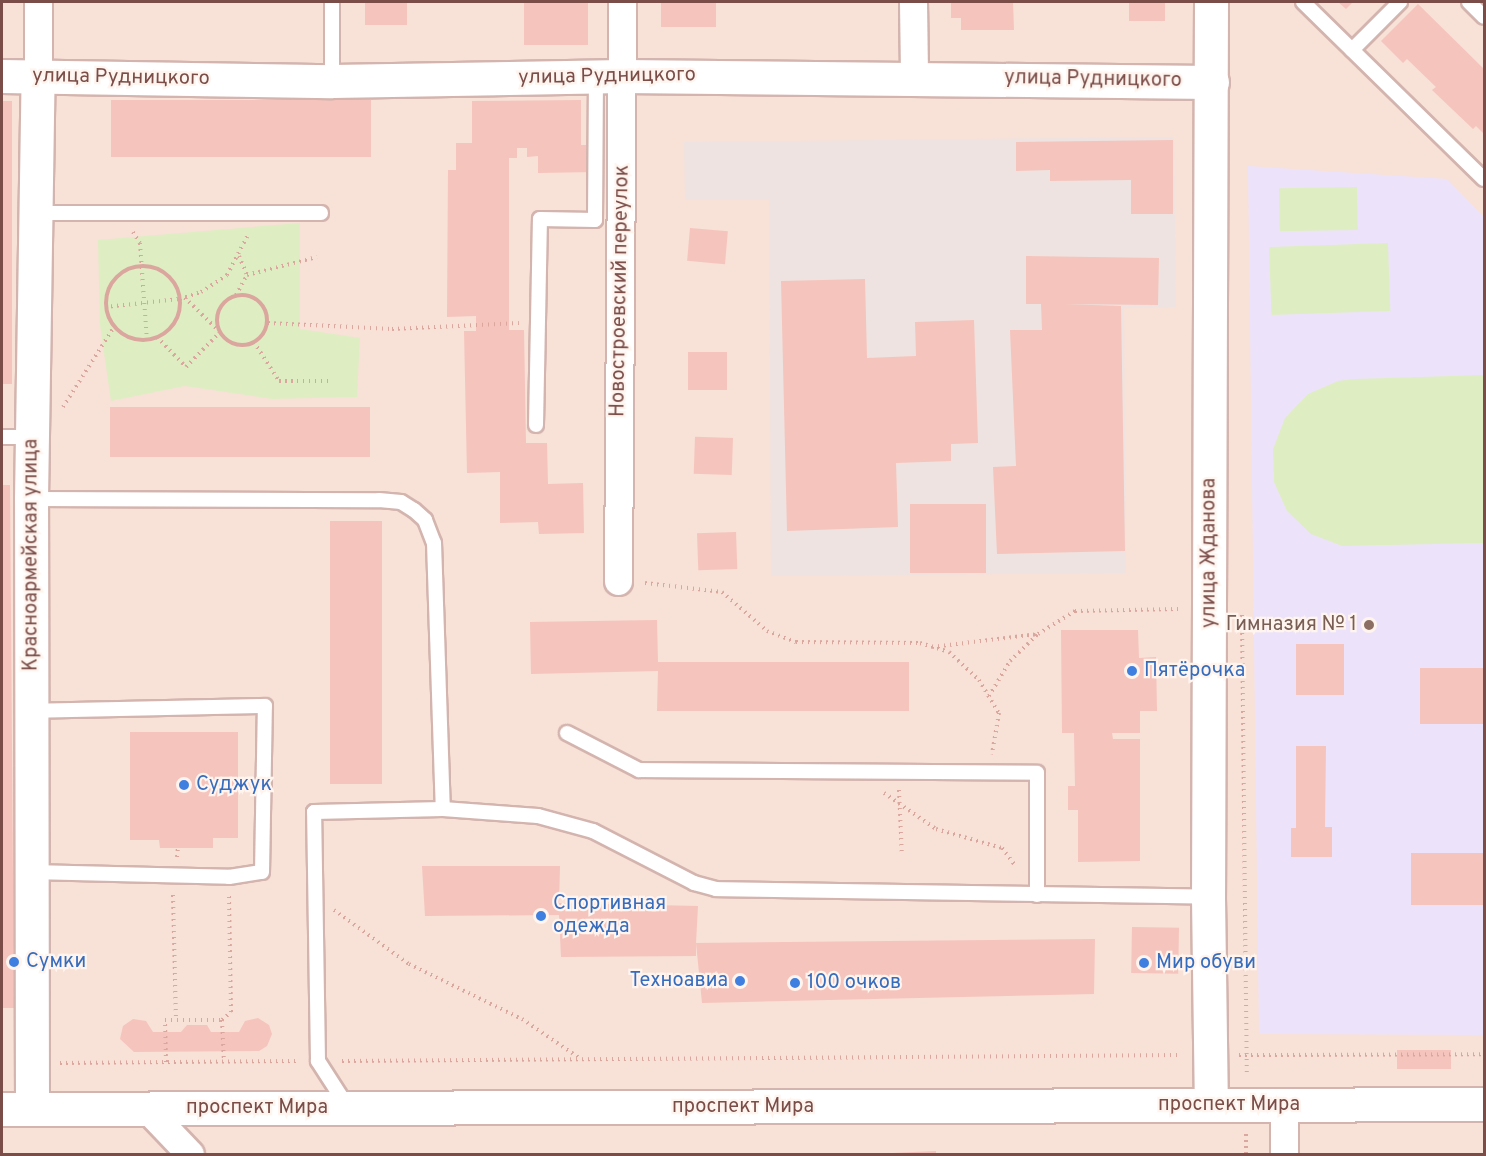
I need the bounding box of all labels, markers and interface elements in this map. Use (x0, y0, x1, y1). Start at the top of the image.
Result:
street label: улица Рудницкого (518, 63, 696, 91)
street label: улица Рудницкого (32, 64, 210, 92)
street label: улица Рудницкого (1004, 66, 1182, 94)
street label: Новостроевский переулок (607, 165, 635, 417)
street label: Красноармейская улица (20, 439, 44, 671)
street label: улица Жданова (1198, 478, 1222, 628)
place label: Гимназия № 1 (1226, 613, 1357, 637)
marker: Гимназия № 1 (1362, 618, 1376, 632)
place label: Пятёрочка (1144, 659, 1245, 683)
marker: Пятёрочка (1125, 664, 1139, 678)
place label: Суджук (196, 773, 272, 797)
marker: Суджук (177, 778, 191, 792)
place label: Спортивная одежда (553, 892, 666, 939)
marker: Спортивная одежда (534, 909, 548, 923)
place label: Сумки (26, 950, 86, 974)
place label: Мир обуви (1156, 951, 1256, 975)
marker: Сумки (7, 955, 21, 969)
marker: Мир обуви (1137, 956, 1151, 970)
place label: Техноавиа (630, 969, 728, 993)
place label: 100 очков (807, 971, 901, 995)
marker: Техноавиа (733, 974, 747, 988)
marker: 100 очков (788, 976, 802, 990)
street label: проспект Мира (1158, 1093, 1300, 1117)
street label: проспект Мира (672, 1095, 814, 1119)
street label: проспект Мира (186, 1096, 328, 1120)

